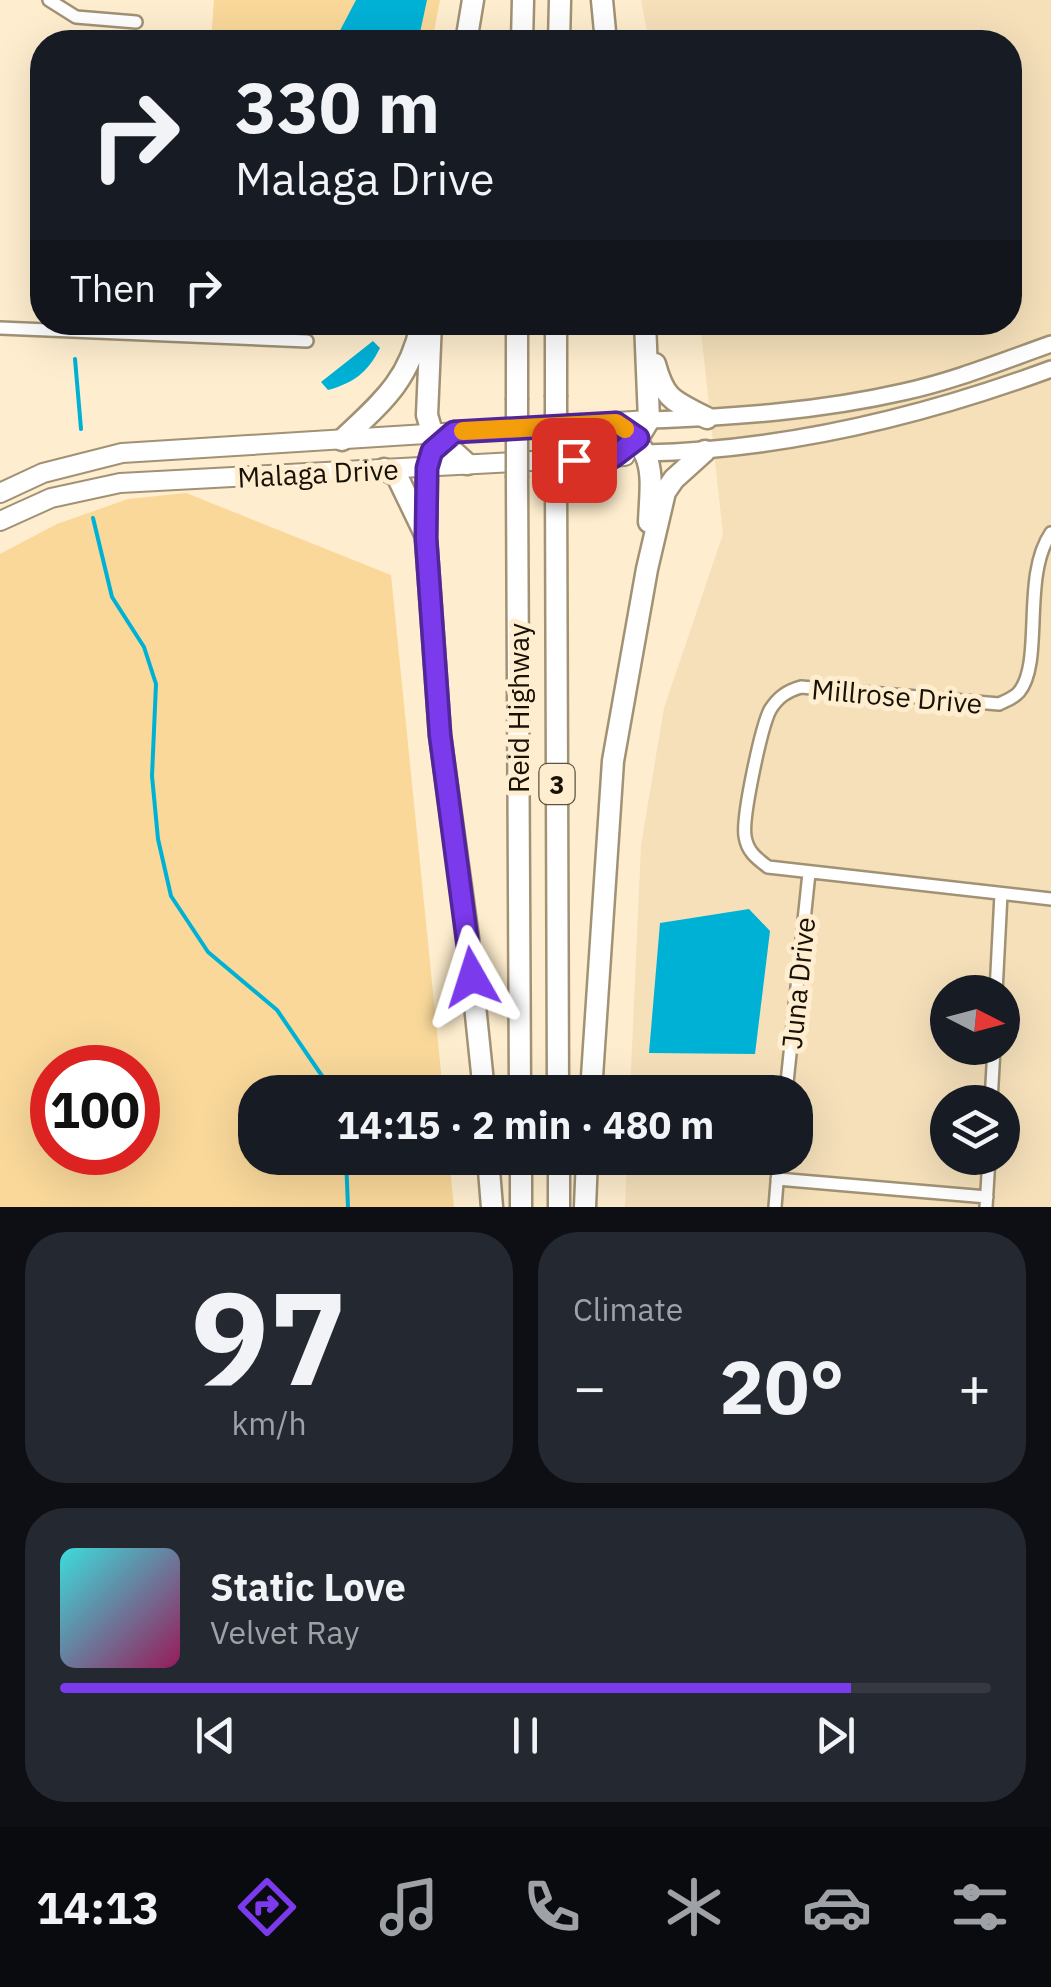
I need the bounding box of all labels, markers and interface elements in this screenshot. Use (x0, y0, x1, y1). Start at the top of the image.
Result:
text: 330 m (235, 61, 440, 152)
icon: right (70, 70, 200, 200)
text: Malaga Drive (235, 149, 495, 207)
icon: right (176, 260, 231, 315)
text: Then (70, 263, 156, 312)
pin (532, 418, 617, 503)
icon: arrive (547, 433, 602, 488)
street label: Malaga Drive (236, 450, 400, 496)
street label: Reid Highway (500, 623, 537, 793)
street label: Millrose Drive (810, 670, 984, 722)
road number: 3 (540, 764, 574, 804)
street label: Juna Drive (773, 915, 823, 1051)
position arrow (420, 925, 524, 1029)
north arrow (930, 975, 1020, 1065)
map controls (930, 975, 1020, 1175)
speed limit sign: 100 (30, 1045, 160, 1175)
button: layers (930, 1085, 1020, 1175)
text: 14:15 · 2 min · 480 m (337, 1100, 714, 1149)
text: 97 (191, 1252, 347, 1421)
text: Climate (573, 1288, 683, 1330)
text: 20° (719, 1337, 845, 1435)
text: − (573, 1351, 606, 1422)
text: + (958, 1351, 991, 1422)
text: km/h (231, 1402, 307, 1444)
text: Static Love (210, 1562, 406, 1611)
text: Velvet Ray (210, 1611, 359, 1653)
icon: previous (188, 1708, 243, 1763)
icon: pause (498, 1708, 553, 1763)
icon: next (808, 1708, 863, 1763)
icon: directions (232, 1872, 302, 1942)
icon: music (374, 1872, 444, 1942)
icon: phone (517, 1872, 587, 1942)
icon: climate (659, 1872, 729, 1942)
icon: car (802, 1872, 872, 1942)
icon: filters (945, 1872, 1015, 1942)
text: 14:13 (36, 1878, 159, 1936)

